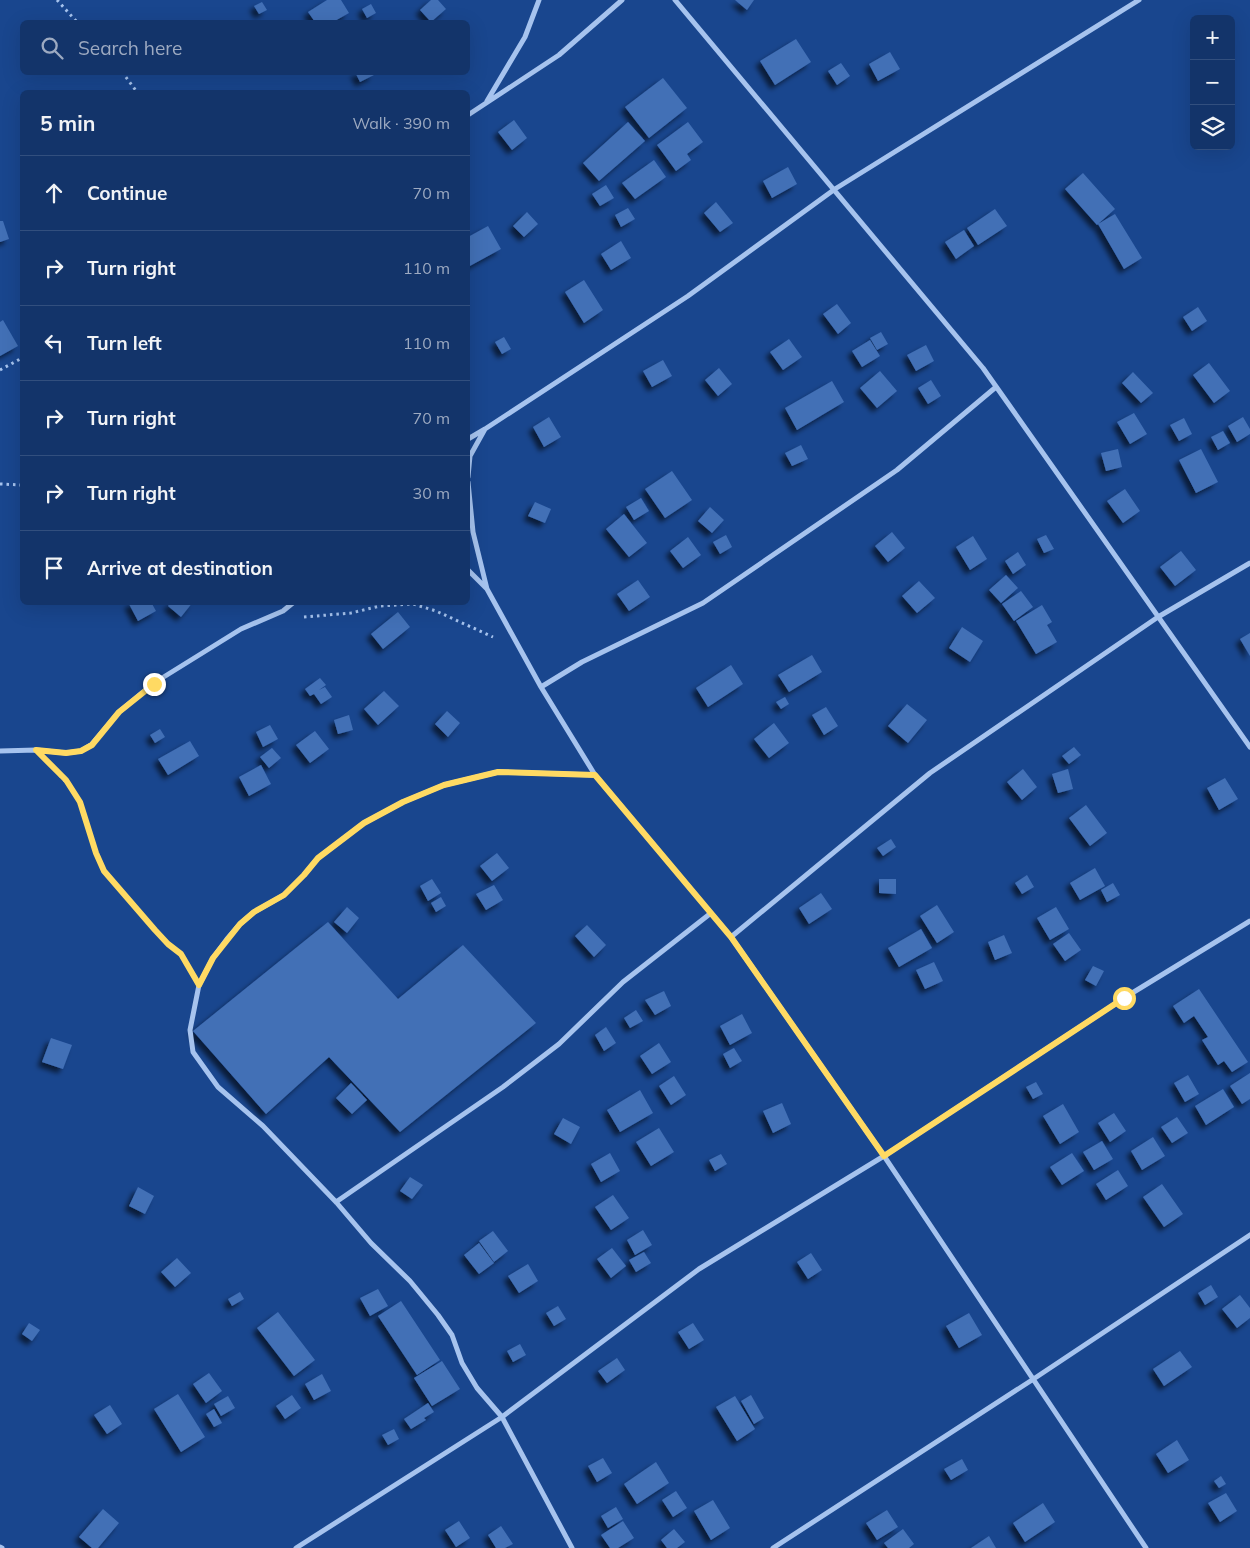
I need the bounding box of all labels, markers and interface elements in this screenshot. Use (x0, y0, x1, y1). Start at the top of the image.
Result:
map controls (1190, 15, 1235, 150)
button: + (1190, 15, 1235, 60)
search box (20, 20, 470, 75)
icon: search (38, 34, 66, 62)
text: Search here (78, 36, 182, 60)
button: − (1190, 60, 1235, 105)
button: layers (1190, 105, 1235, 150)
text: 5 min (40, 110, 95, 136)
text: Walk · 390 m (352, 113, 450, 133)
icon: ahead (40, 179, 68, 207)
text: Continue (87, 181, 167, 205)
text: 70 m (413, 183, 450, 203)
icon: right (40, 254, 68, 282)
text: Turn right (87, 256, 176, 280)
text: 110 m (403, 258, 450, 278)
icon: left (40, 329, 68, 357)
text: Turn left (87, 331, 162, 355)
text: 110 m (403, 333, 450, 353)
icon: right (40, 404, 68, 432)
text: Turn right (87, 406, 176, 430)
text: 70 m (413, 408, 450, 428)
icon: right (40, 479, 68, 507)
text: Turn right (87, 481, 176, 505)
text: 30 m (413, 483, 450, 503)
icon: arrive (40, 554, 68, 582)
text: Arrive at destination (87, 556, 273, 580)
route end (143, 673, 166, 696)
route start (1113, 987, 1136, 1010)

